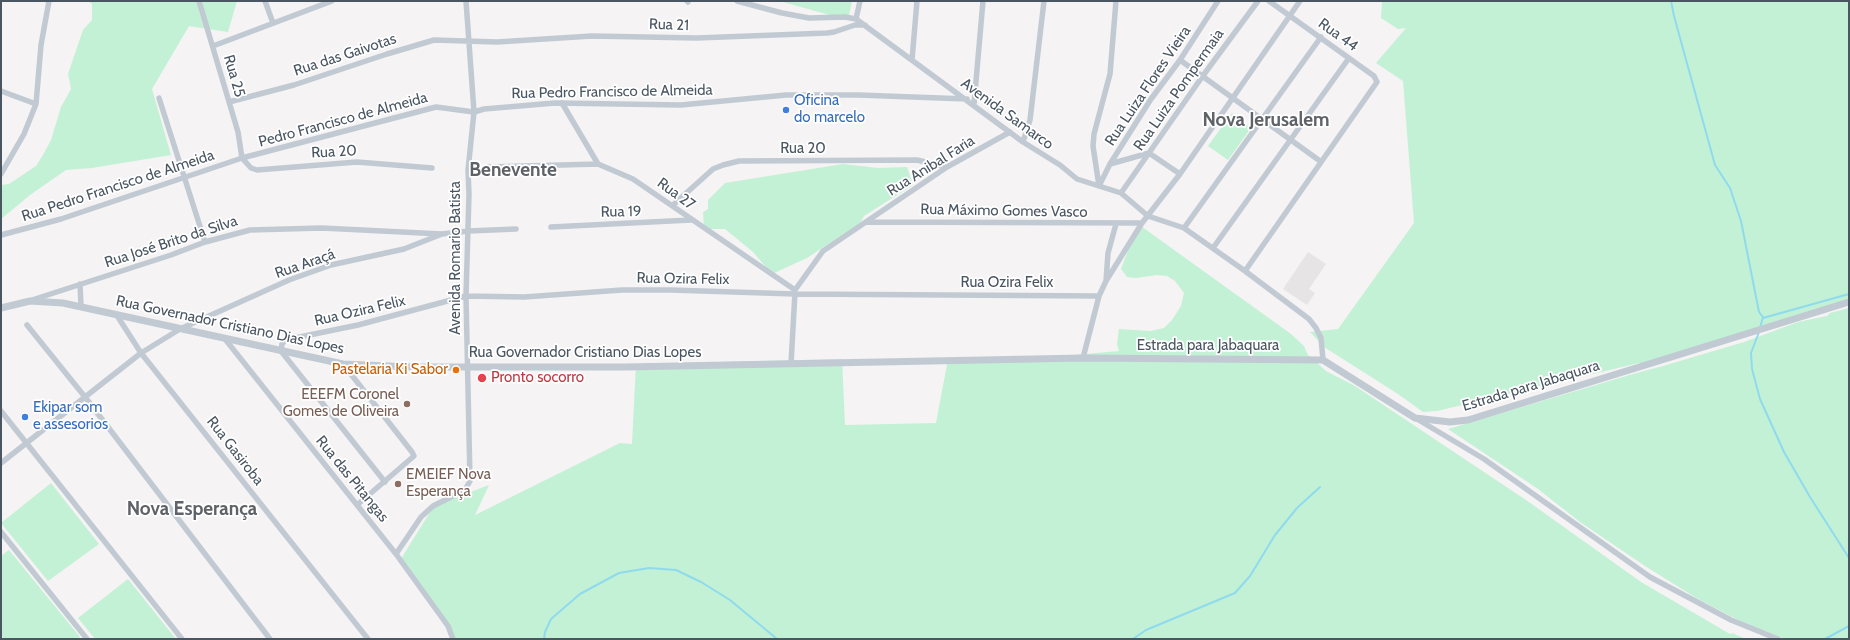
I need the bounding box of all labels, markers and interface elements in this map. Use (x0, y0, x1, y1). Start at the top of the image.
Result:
street label: Rua 21 (649, 15, 689, 35)
street label: Rua 44 (1315, 15, 1361, 55)
street label: Rua Luiza Flores Vieira (1101, 23, 1195, 149)
street label: Rua Luiza Pompermaia (1130, 26, 1228, 154)
street label: Rua das Gaivotas (291, 30, 399, 80)
street label: Rua 25 (219, 53, 249, 99)
street label: Avenida Samarco (957, 74, 1057, 154)
street label: Rua Pedro Francisco de Almeida (511, 81, 713, 103)
street label: Pedro Francisco de Almeida (257, 89, 429, 151)
place label: Oficina do marcelo (794, 92, 865, 127)
marker: Oficina do marcelo (781, 105, 791, 115)
district label: Nova Jerusalem (1202, 109, 1330, 131)
street label: Rua Anibal Faria (884, 132, 978, 200)
street label: Rua 20 (780, 140, 826, 158)
street label: Rua 20 (311, 142, 357, 162)
street label: Rua Pedro Francisco de Almeida (19, 146, 217, 226)
district label: Benevente (469, 159, 557, 181)
street label: Rua 27 (653, 174, 699, 214)
street label: Avenida Romario Batista (447, 181, 465, 335)
street label: Rua Máximo Gomes Vasco (920, 201, 1088, 221)
street label: Rua 19 (600, 203, 642, 221)
street label: Rua José Brito da Silva (102, 212, 240, 272)
street label: Rua Araçá (273, 245, 337, 283)
street label: Rua Ozira Felix (636, 269, 730, 289)
street label: Rua Ozira Felix (961, 274, 1053, 292)
street label: Rua Governador Cristiano Dias Lopes (114, 292, 346, 358)
street label: Rua Ozira Felix (313, 292, 407, 330)
street label: Estrada para Jabaquara (1137, 337, 1279, 355)
street label: Rua Governador Cristiano Dias Lopes (469, 344, 701, 362)
street label: Estrada para Jabaquara (1460, 357, 1602, 415)
place label: Pastelaria Ki Sabor (332, 361, 448, 379)
marker: Pastelaria Ki Sabor (451, 365, 461, 375)
place label: Pronto socorro (491, 369, 584, 387)
marker: Pronto socorro (476, 372, 488, 384)
place label: EEEFM Coronel Gomes de Oliveira (283, 386, 399, 421)
place label: Ekipar som e assesorios (33, 399, 108, 434)
marker: EEEFM Coronel Gomes de Oliveira (402, 399, 412, 409)
marker: Ekipar som e assesorios (20, 412, 30, 422)
street label: Rua Gasiroba (203, 413, 267, 489)
street label: Rua das Pitangas (312, 432, 392, 526)
place label: EMEIEF Nova Esperança (406, 466, 491, 501)
marker: EMEIEF Nova Esperança (393, 479, 403, 489)
district label: Nova Esperança (127, 498, 257, 520)

